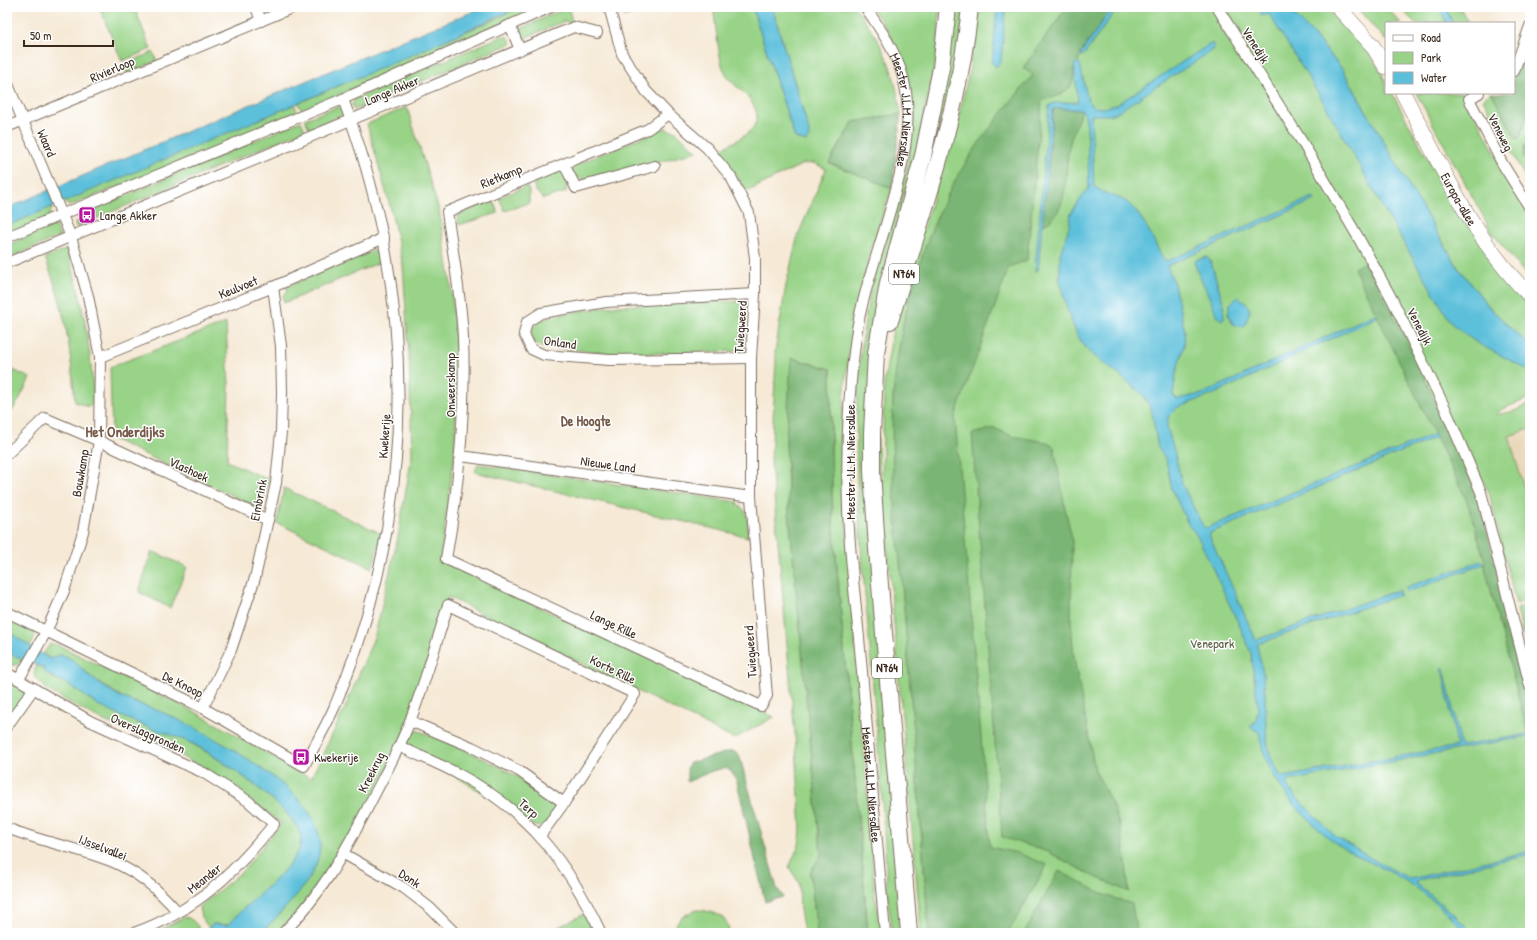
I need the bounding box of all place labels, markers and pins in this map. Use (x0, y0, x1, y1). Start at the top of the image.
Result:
bus stop icon: Lange Akker (77, 205, 97, 225)
place label: Lange Akker (100, 206, 157, 224)
bus stop icon: Kwekerije (291, 747, 311, 767)
place label: Kwekerije (314, 748, 359, 766)

